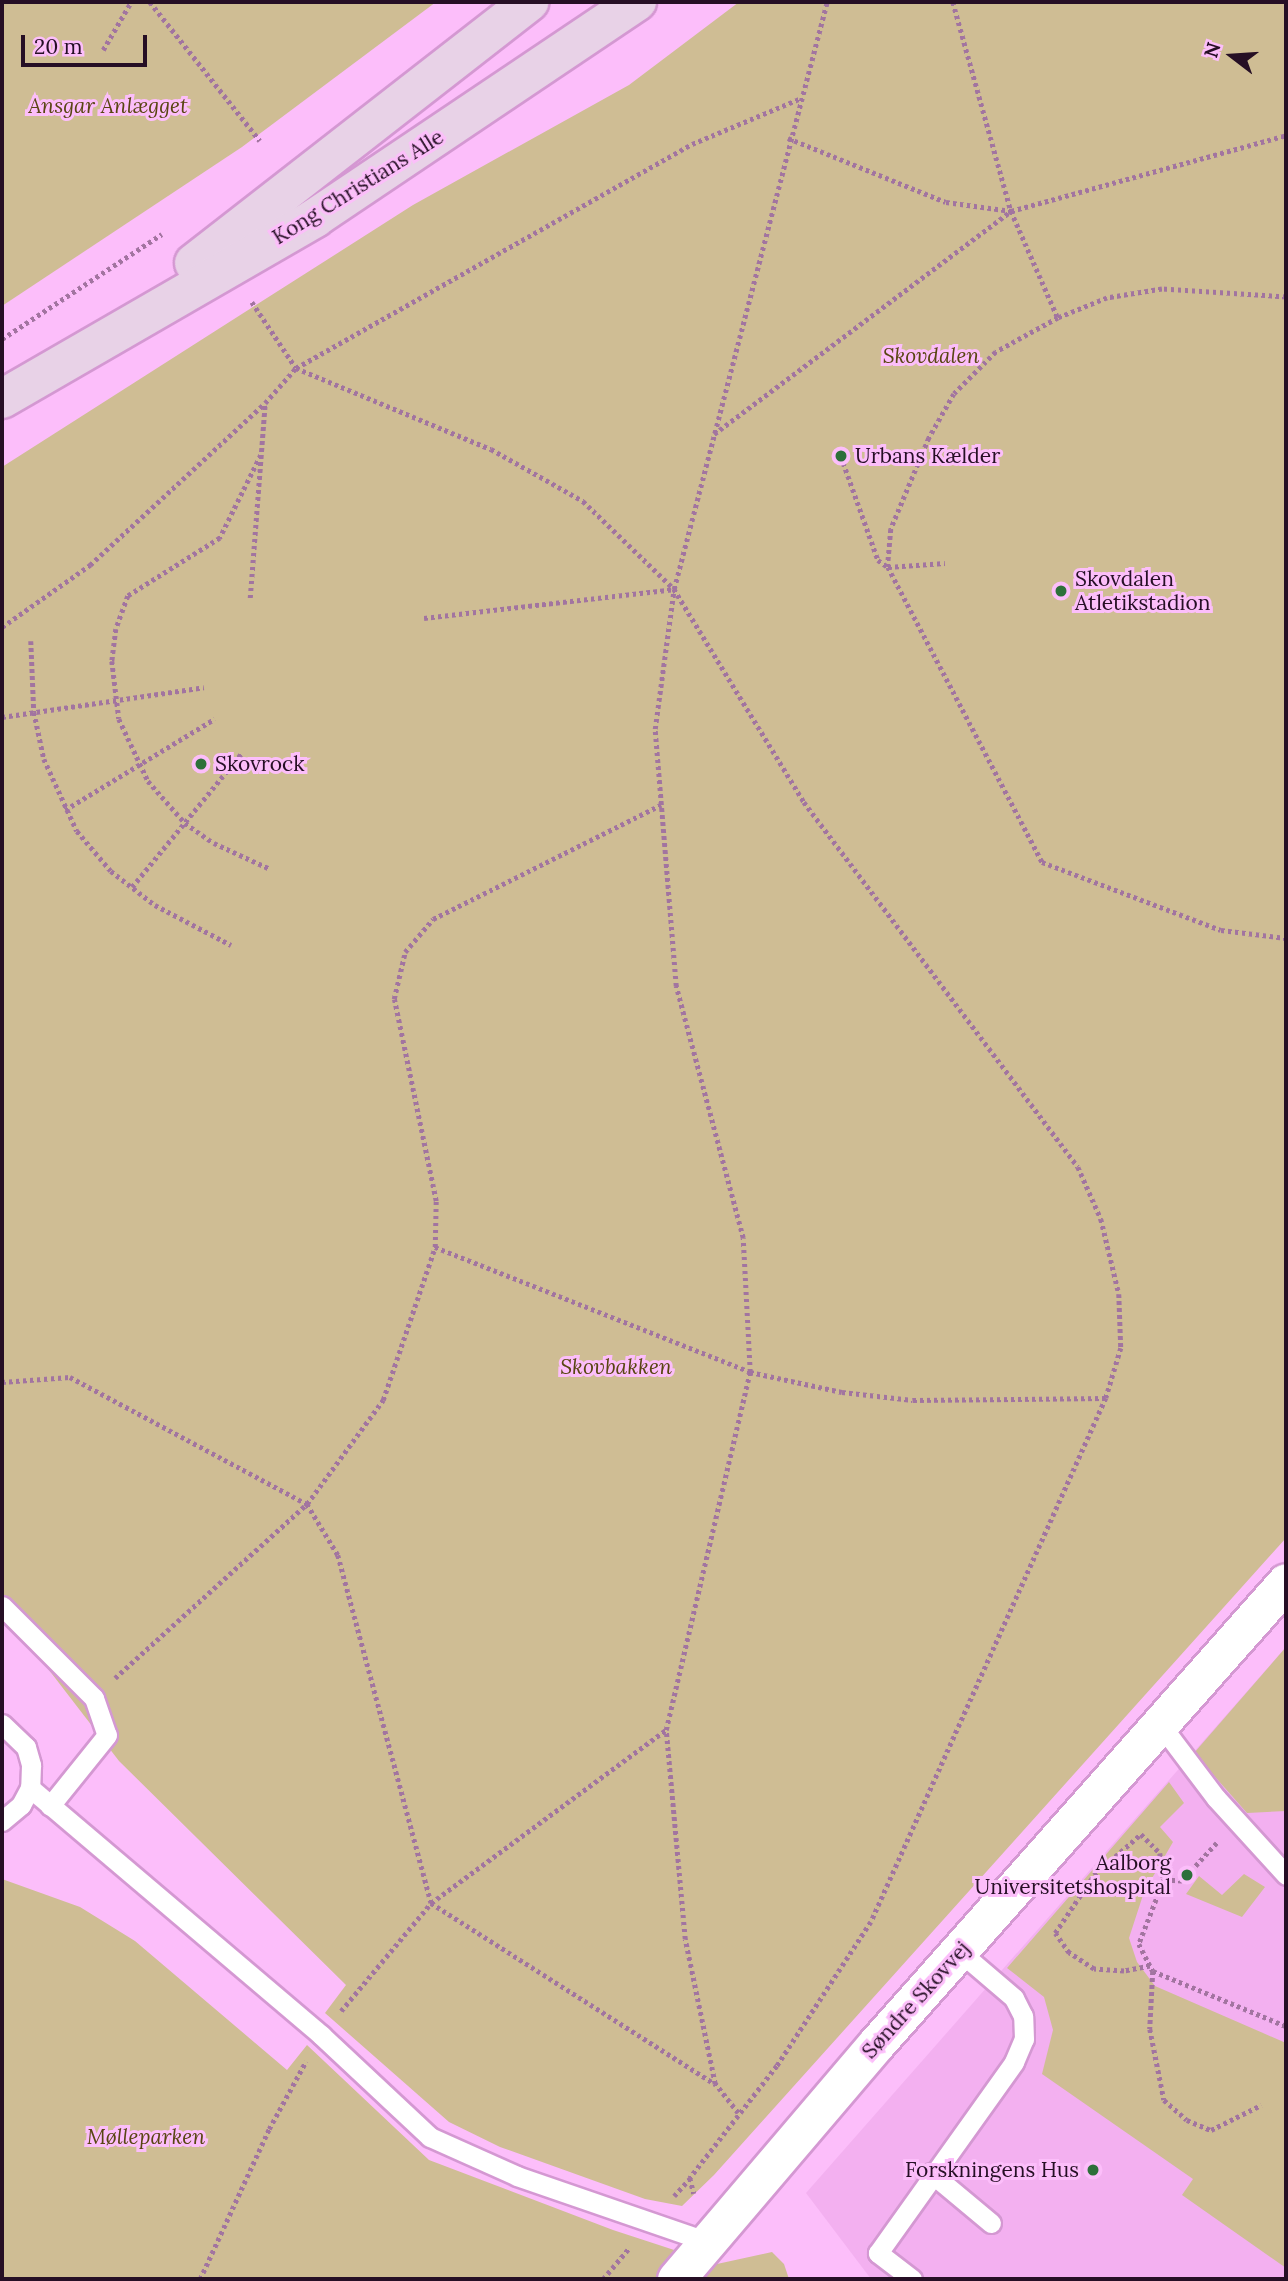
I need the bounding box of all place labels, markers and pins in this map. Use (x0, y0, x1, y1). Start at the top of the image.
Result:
place label: Urbans Kælder (855, 443, 1000, 469)
marker: Urbans Kælder (833, 448, 849, 464)
place label: Skovdalen Atletikstadion (1075, 566, 1211, 616)
marker: Skovdalen Atletikstadion (1053, 583, 1069, 599)
place label: Skovrock (215, 751, 305, 777)
marker: Skovrock (193, 756, 209, 772)
place label: Aalborg Universitetshospital (974, 1850, 1171, 1900)
marker: Aalborg Universitetshospital (1177, 1865, 1197, 1885)
place label: Forskningens Hus (905, 2157, 1079, 2183)
marker: Forskningens Hus (1085, 2162, 1101, 2178)

